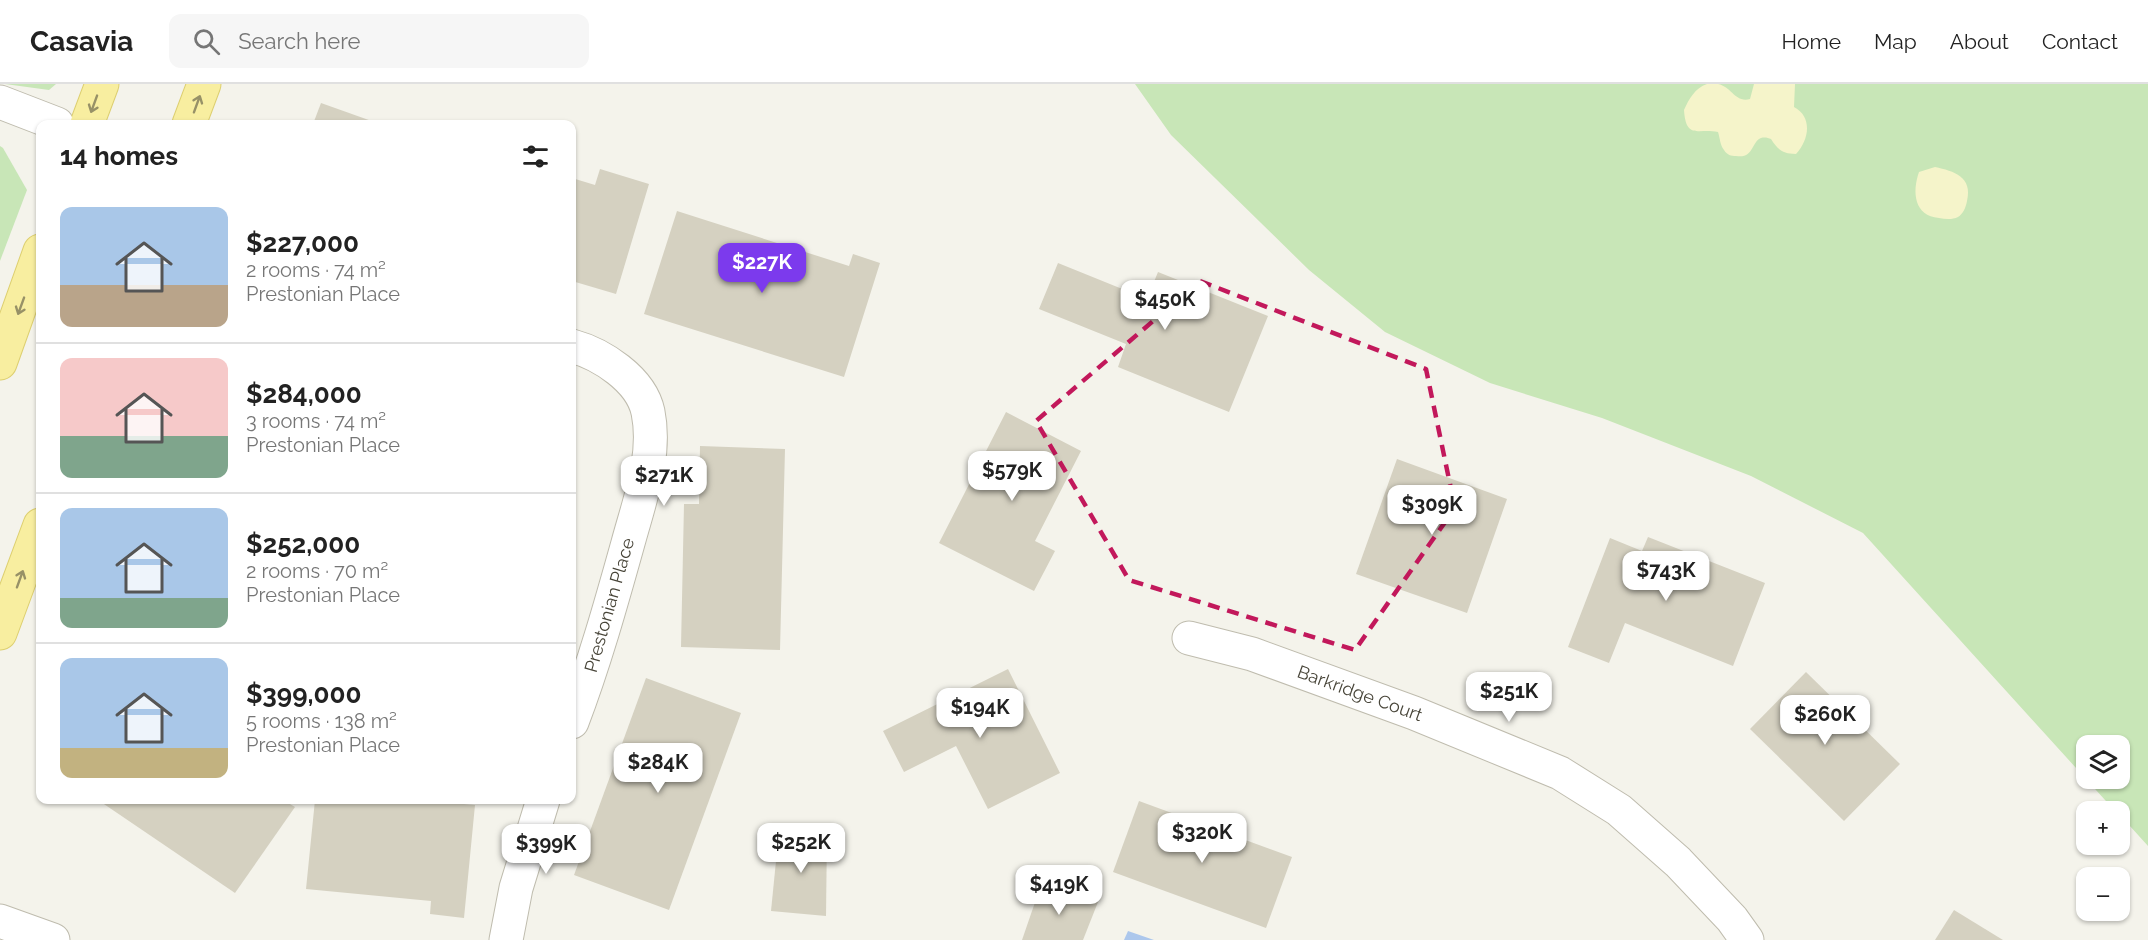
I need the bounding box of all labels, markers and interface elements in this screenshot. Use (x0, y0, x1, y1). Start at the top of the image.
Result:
search box (169, 14, 589, 68)
text: Casavia (30, 25, 133, 58)
icon: search (190, 25, 223, 58)
text: Search here (238, 28, 360, 54)
text: Home (1782, 29, 1841, 54)
text: Map (1874, 29, 1917, 54)
text: About (1950, 29, 2009, 54)
text: Contact (2042, 29, 2118, 54)
one-way arrow (88, 94, 99, 113)
one-way arrow (192, 95, 203, 114)
icon: filters (519, 140, 552, 173)
text: 14 homes (60, 141, 178, 171)
text: $227,000 (246, 228, 359, 258)
icon: home (108, 231, 180, 303)
pin: $227K (720, 243, 804, 294)
text: $227K (732, 250, 792, 274)
text: 2 rooms · 74 m² (246, 258, 386, 282)
pin: $450K (1123, 280, 1207, 331)
text: Prestonian Place (246, 282, 400, 306)
text: $450K (1135, 287, 1195, 311)
one-way arrow (14, 297, 25, 315)
text: $284,000 (246, 379, 362, 409)
icon: home (108, 382, 180, 454)
text: 3 rooms · 74 m² (246, 409, 386, 433)
text: Prestonian Place (246, 433, 400, 457)
pin: $579K (970, 451, 1054, 502)
pin: $271K (622, 456, 706, 507)
text: $579K (982, 458, 1042, 482)
text: $271K (635, 463, 693, 487)
pin: $309K (1390, 485, 1474, 536)
text: $309K (1401, 492, 1463, 516)
text: $252,000 (246, 529, 360, 559)
icon: home (108, 532, 180, 604)
street label: Prestonian Place (580, 535, 638, 675)
pin: $743K (1624, 551, 1708, 602)
text: $743K (1636, 558, 1696, 582)
text: 2 rooms · 70 m² (246, 559, 388, 583)
one-way arrow (16, 570, 27, 589)
text: Prestonian Place (246, 583, 400, 607)
street label: Barkridge Court (1295, 661, 1425, 725)
pin: $251K (1467, 672, 1551, 723)
text: $399,000 (246, 679, 361, 709)
text: $251K (1480, 679, 1538, 703)
icon: home (108, 682, 180, 754)
pin: $194K (938, 688, 1022, 739)
text: $194K (950, 695, 1010, 719)
pin: $260K (1783, 695, 1867, 746)
text: $260K (1794, 702, 1856, 726)
text: 5 rooms · 138 m² (246, 709, 397, 733)
text: Prestonian Place (246, 733, 400, 757)
map controls (2076, 735, 2130, 921)
button: layers (2076, 735, 2130, 789)
pin: $284K (616, 743, 700, 794)
text: $284K (628, 750, 688, 774)
button: + (2076, 801, 2130, 855)
pin: $320K (1160, 813, 1244, 864)
text: $320K (1172, 820, 1232, 844)
pin: $252K (759, 823, 843, 874)
pin: $399K (504, 824, 588, 875)
text: $252K (771, 830, 831, 854)
text: $399K (516, 831, 576, 855)
pin: $419K (1017, 865, 1101, 916)
button: − (2076, 867, 2130, 921)
text: $419K (1029, 872, 1089, 896)

